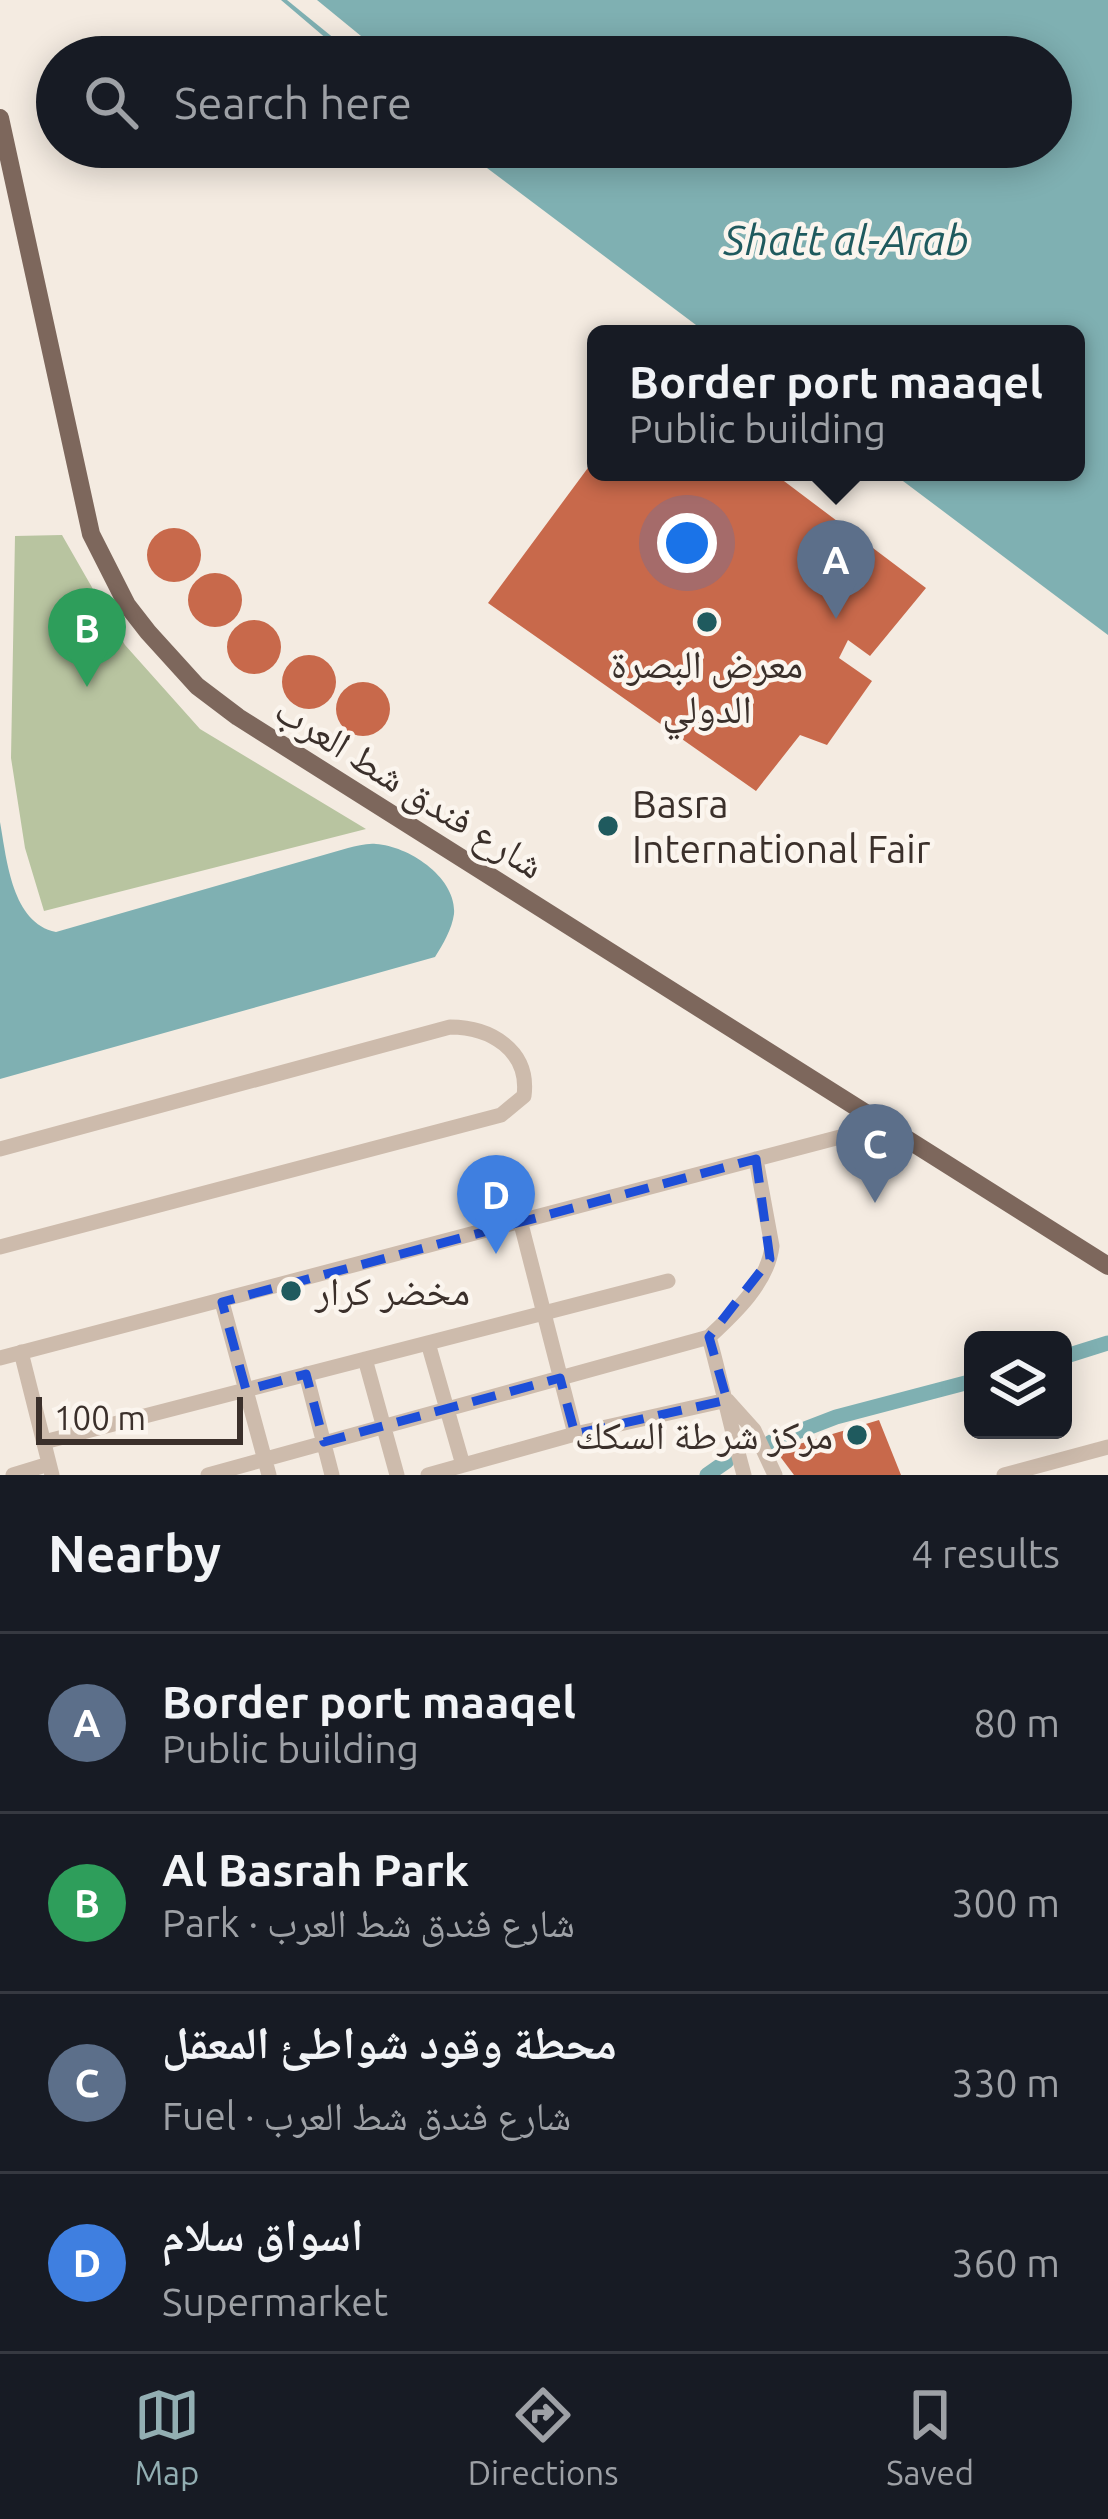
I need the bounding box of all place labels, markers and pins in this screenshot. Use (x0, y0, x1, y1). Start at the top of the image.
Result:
pin: A (797, 520, 875, 619)
pin: B (48, 588, 126, 687)
marker: معرض البصرة الدولي (694, 609, 720, 635)
place label: معرض البصرة الدولي (611, 642, 803, 741)
place label: Basra International Fair (632, 782, 931, 870)
marker: Basra International Fair (595, 813, 621, 839)
pin: C (836, 1104, 914, 1203)
pin: D (457, 1155, 535, 1254)
place label: مخضر كرار (314, 1269, 470, 1313)
marker: مخضر كرار (278, 1278, 304, 1304)
place label: مركز شرطة السكك (575, 1413, 833, 1457)
marker: مركز شرطة السكك (844, 1422, 870, 1448)

